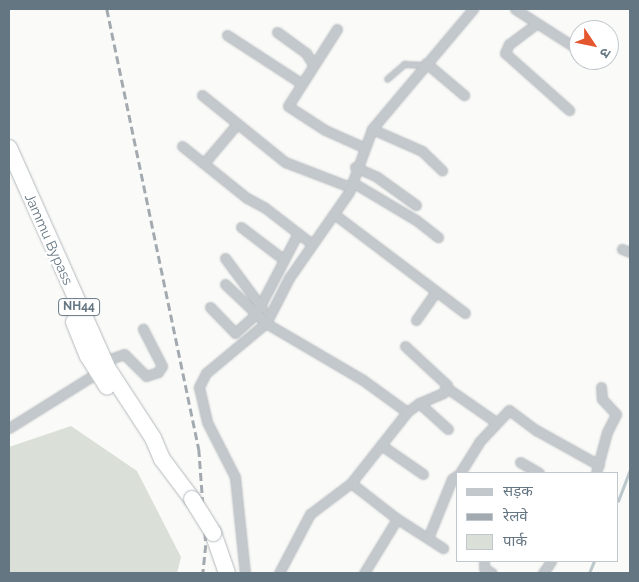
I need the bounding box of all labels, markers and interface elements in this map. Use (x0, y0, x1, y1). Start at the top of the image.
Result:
north arrow (569, 20, 619, 70)
text: उ (597, 45, 615, 61)
street label: Jammu Bypass (21, 191, 77, 287)
road number: NH44 (58, 298, 100, 316)
legend (456, 472, 619, 562)
text: सड़क (503, 482, 533, 500)
text: रेलवे (503, 507, 528, 525)
text: पार्क (503, 532, 527, 550)

